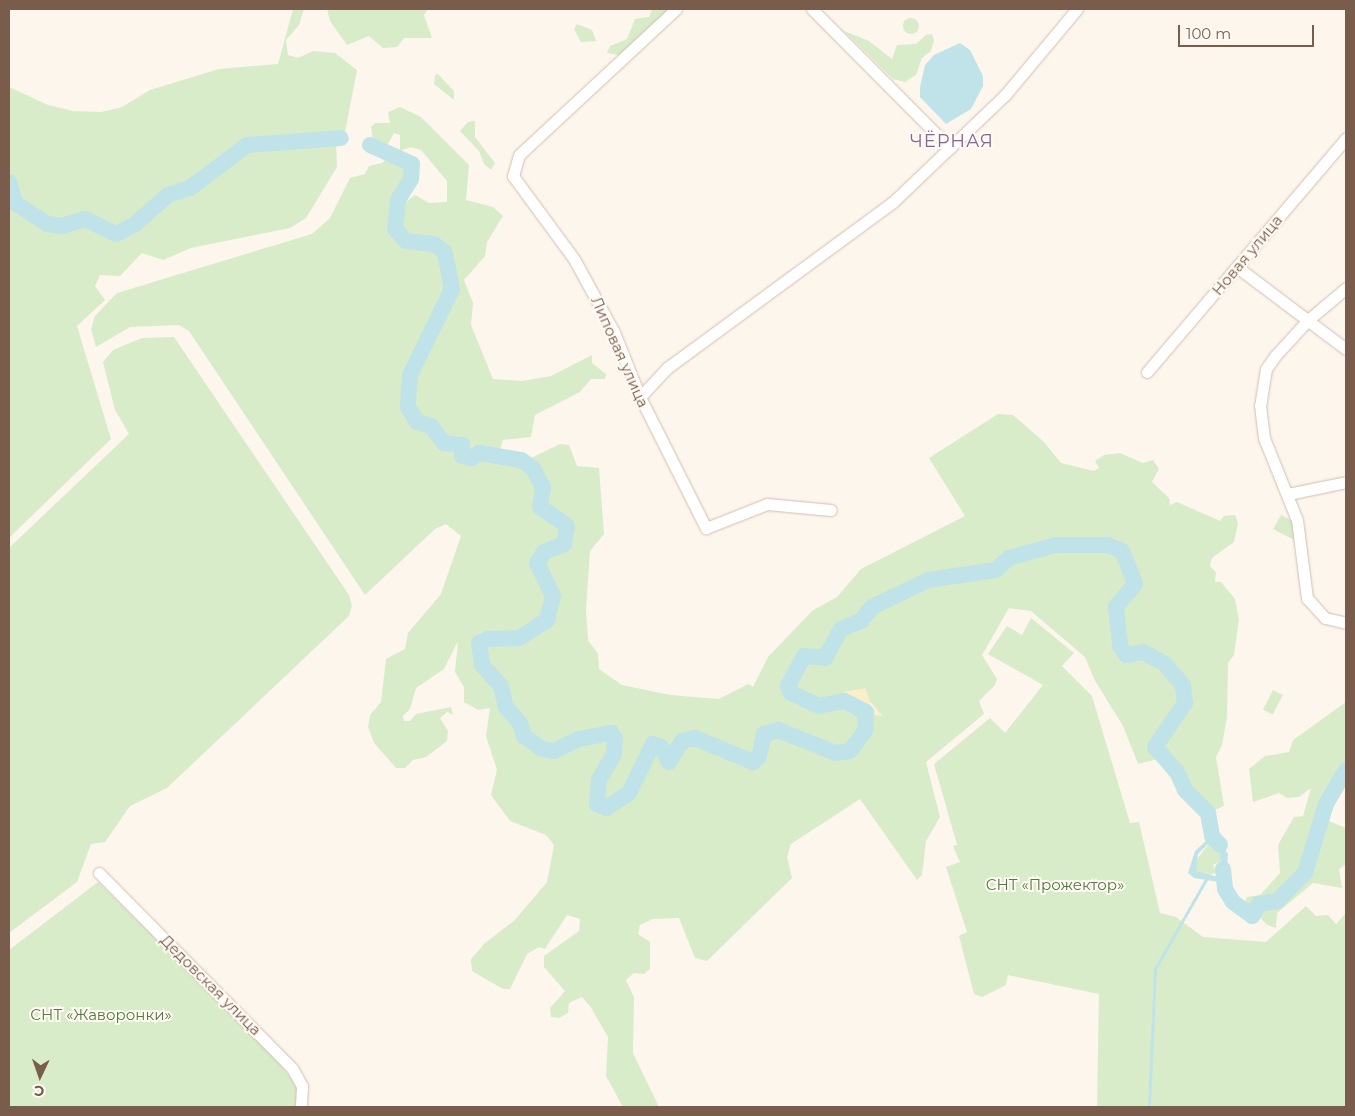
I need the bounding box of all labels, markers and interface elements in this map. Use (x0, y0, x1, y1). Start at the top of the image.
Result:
scale bar (1180, 15, 1316, 47)
text: 100 m (1186, 24, 1231, 43)
district label: ЧЁРНАЯ (909, 130, 995, 152)
street label: Новая улица (1208, 211, 1286, 299)
street label: Липовая улица (587, 294, 653, 410)
park label: СНТ «Прожектор» (986, 876, 1124, 894)
street label: Дедовская улица (157, 931, 265, 1039)
park label: СНТ «Жаворонки» (30, 1006, 172, 1024)
north arrow (15, 1051, 65, 1101)
text: С (34, 1082, 45, 1100)

